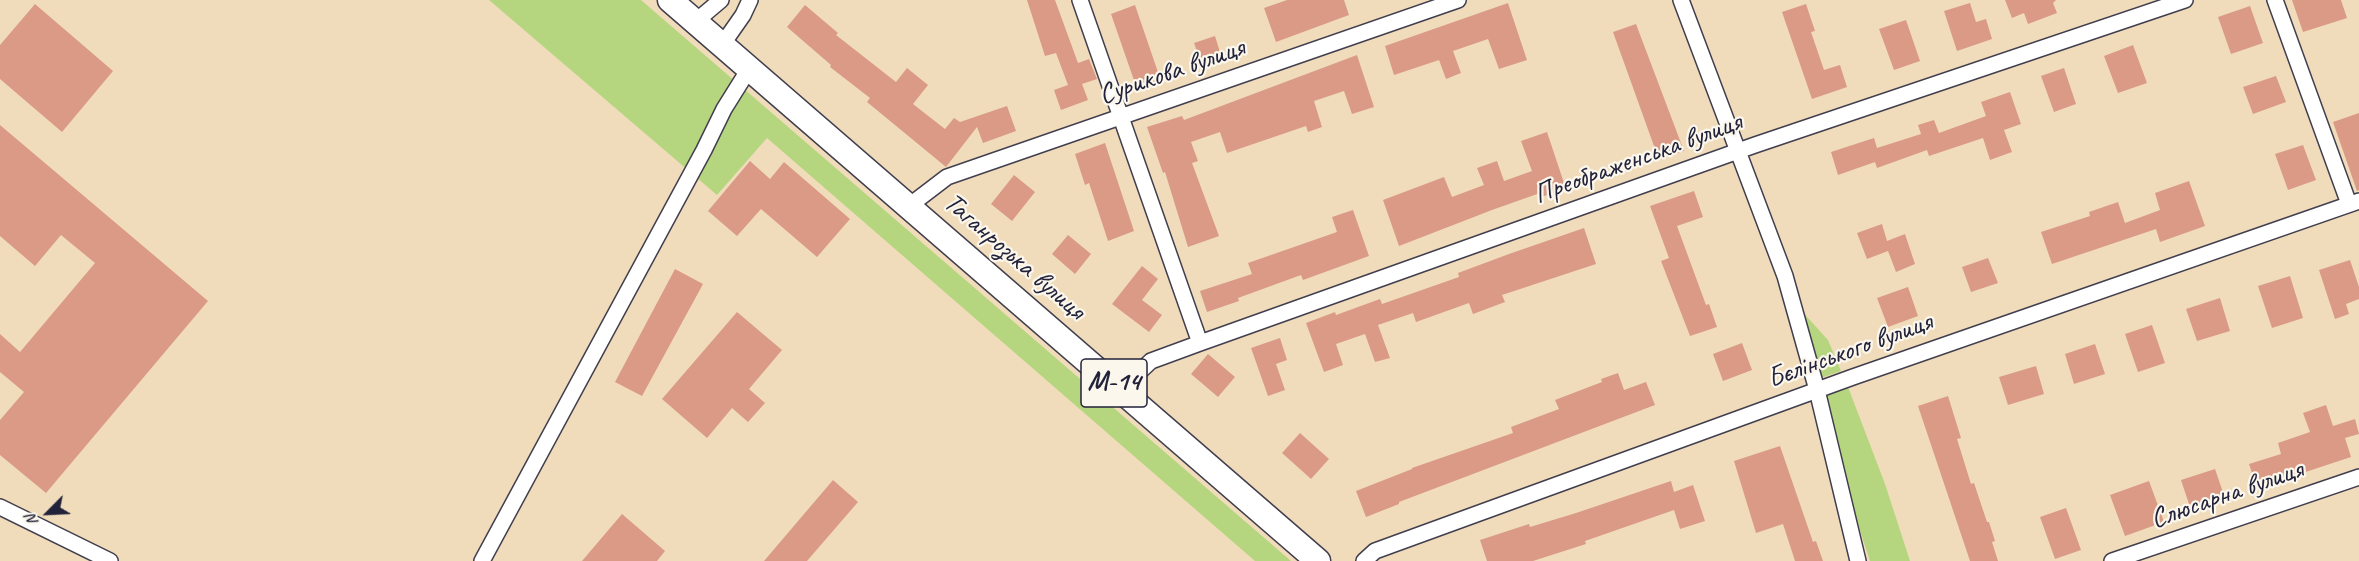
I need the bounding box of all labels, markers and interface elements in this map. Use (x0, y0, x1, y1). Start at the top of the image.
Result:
street label: Сурикова вулиця (1095, 31, 1249, 113)
street label: Преображенська вулиця (1530, 106, 1746, 212)
street label: Таганрозька вулиця (936, 186, 1092, 328)
street label: Бєлінського вулиця (1763, 306, 1937, 396)
road number: М-14 (1081, 359, 1147, 407)
street label: Слюсарна вулиця (2146, 453, 2308, 537)
north arrow (18, 483, 78, 543)
text: N (20, 512, 43, 529)

